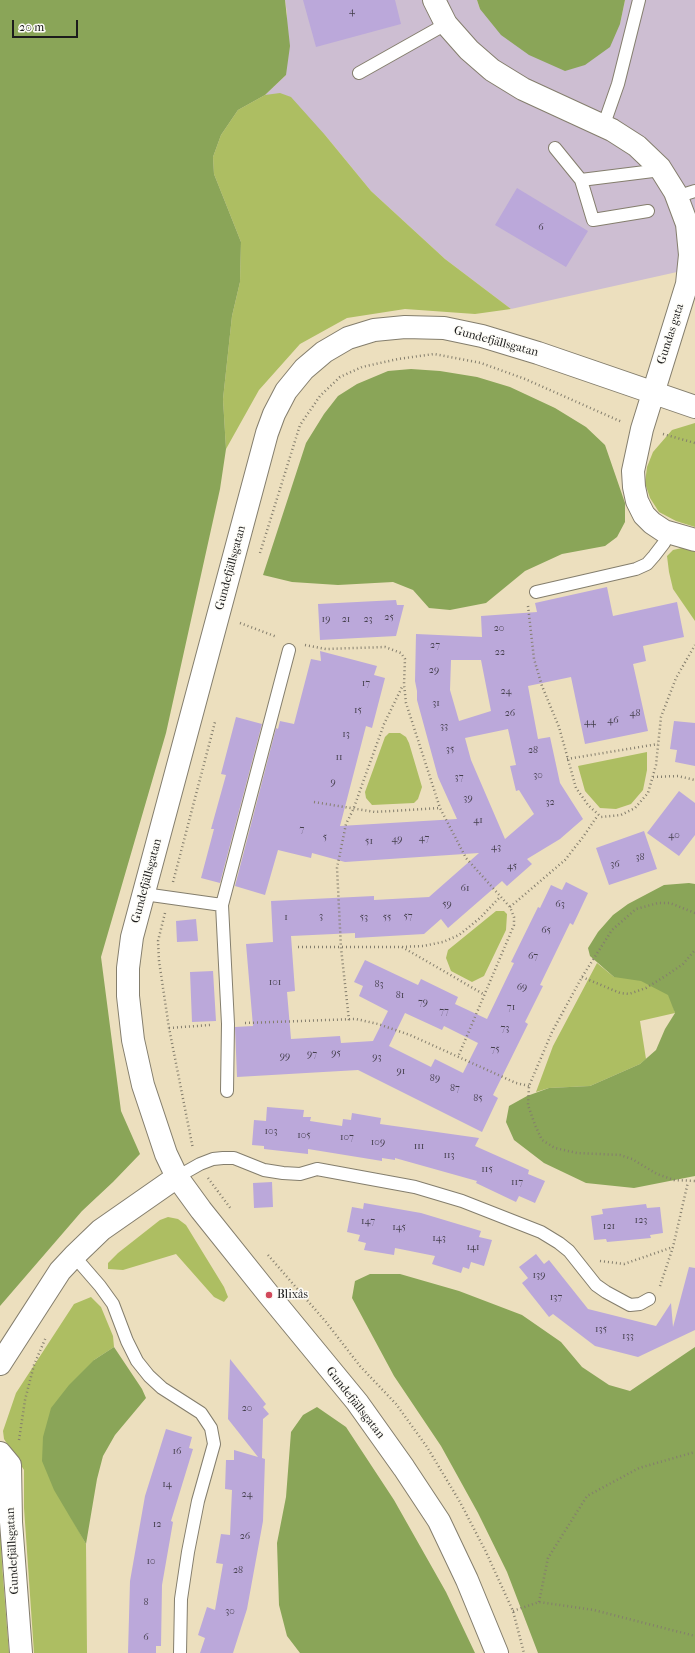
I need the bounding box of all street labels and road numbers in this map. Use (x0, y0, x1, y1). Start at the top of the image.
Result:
street label: Gundas gata (654, 302, 688, 366)
street label: Gundefjällsgatan (452, 324, 540, 360)
street label: Gundefjällsgatan (213, 524, 249, 612)
street label: Gundefjällsgatan (129, 837, 165, 925)
street label: Gundefjällsgatan (323, 1364, 387, 1442)
street label: Gundefjällsgatan (4, 1507, 22, 1595)

